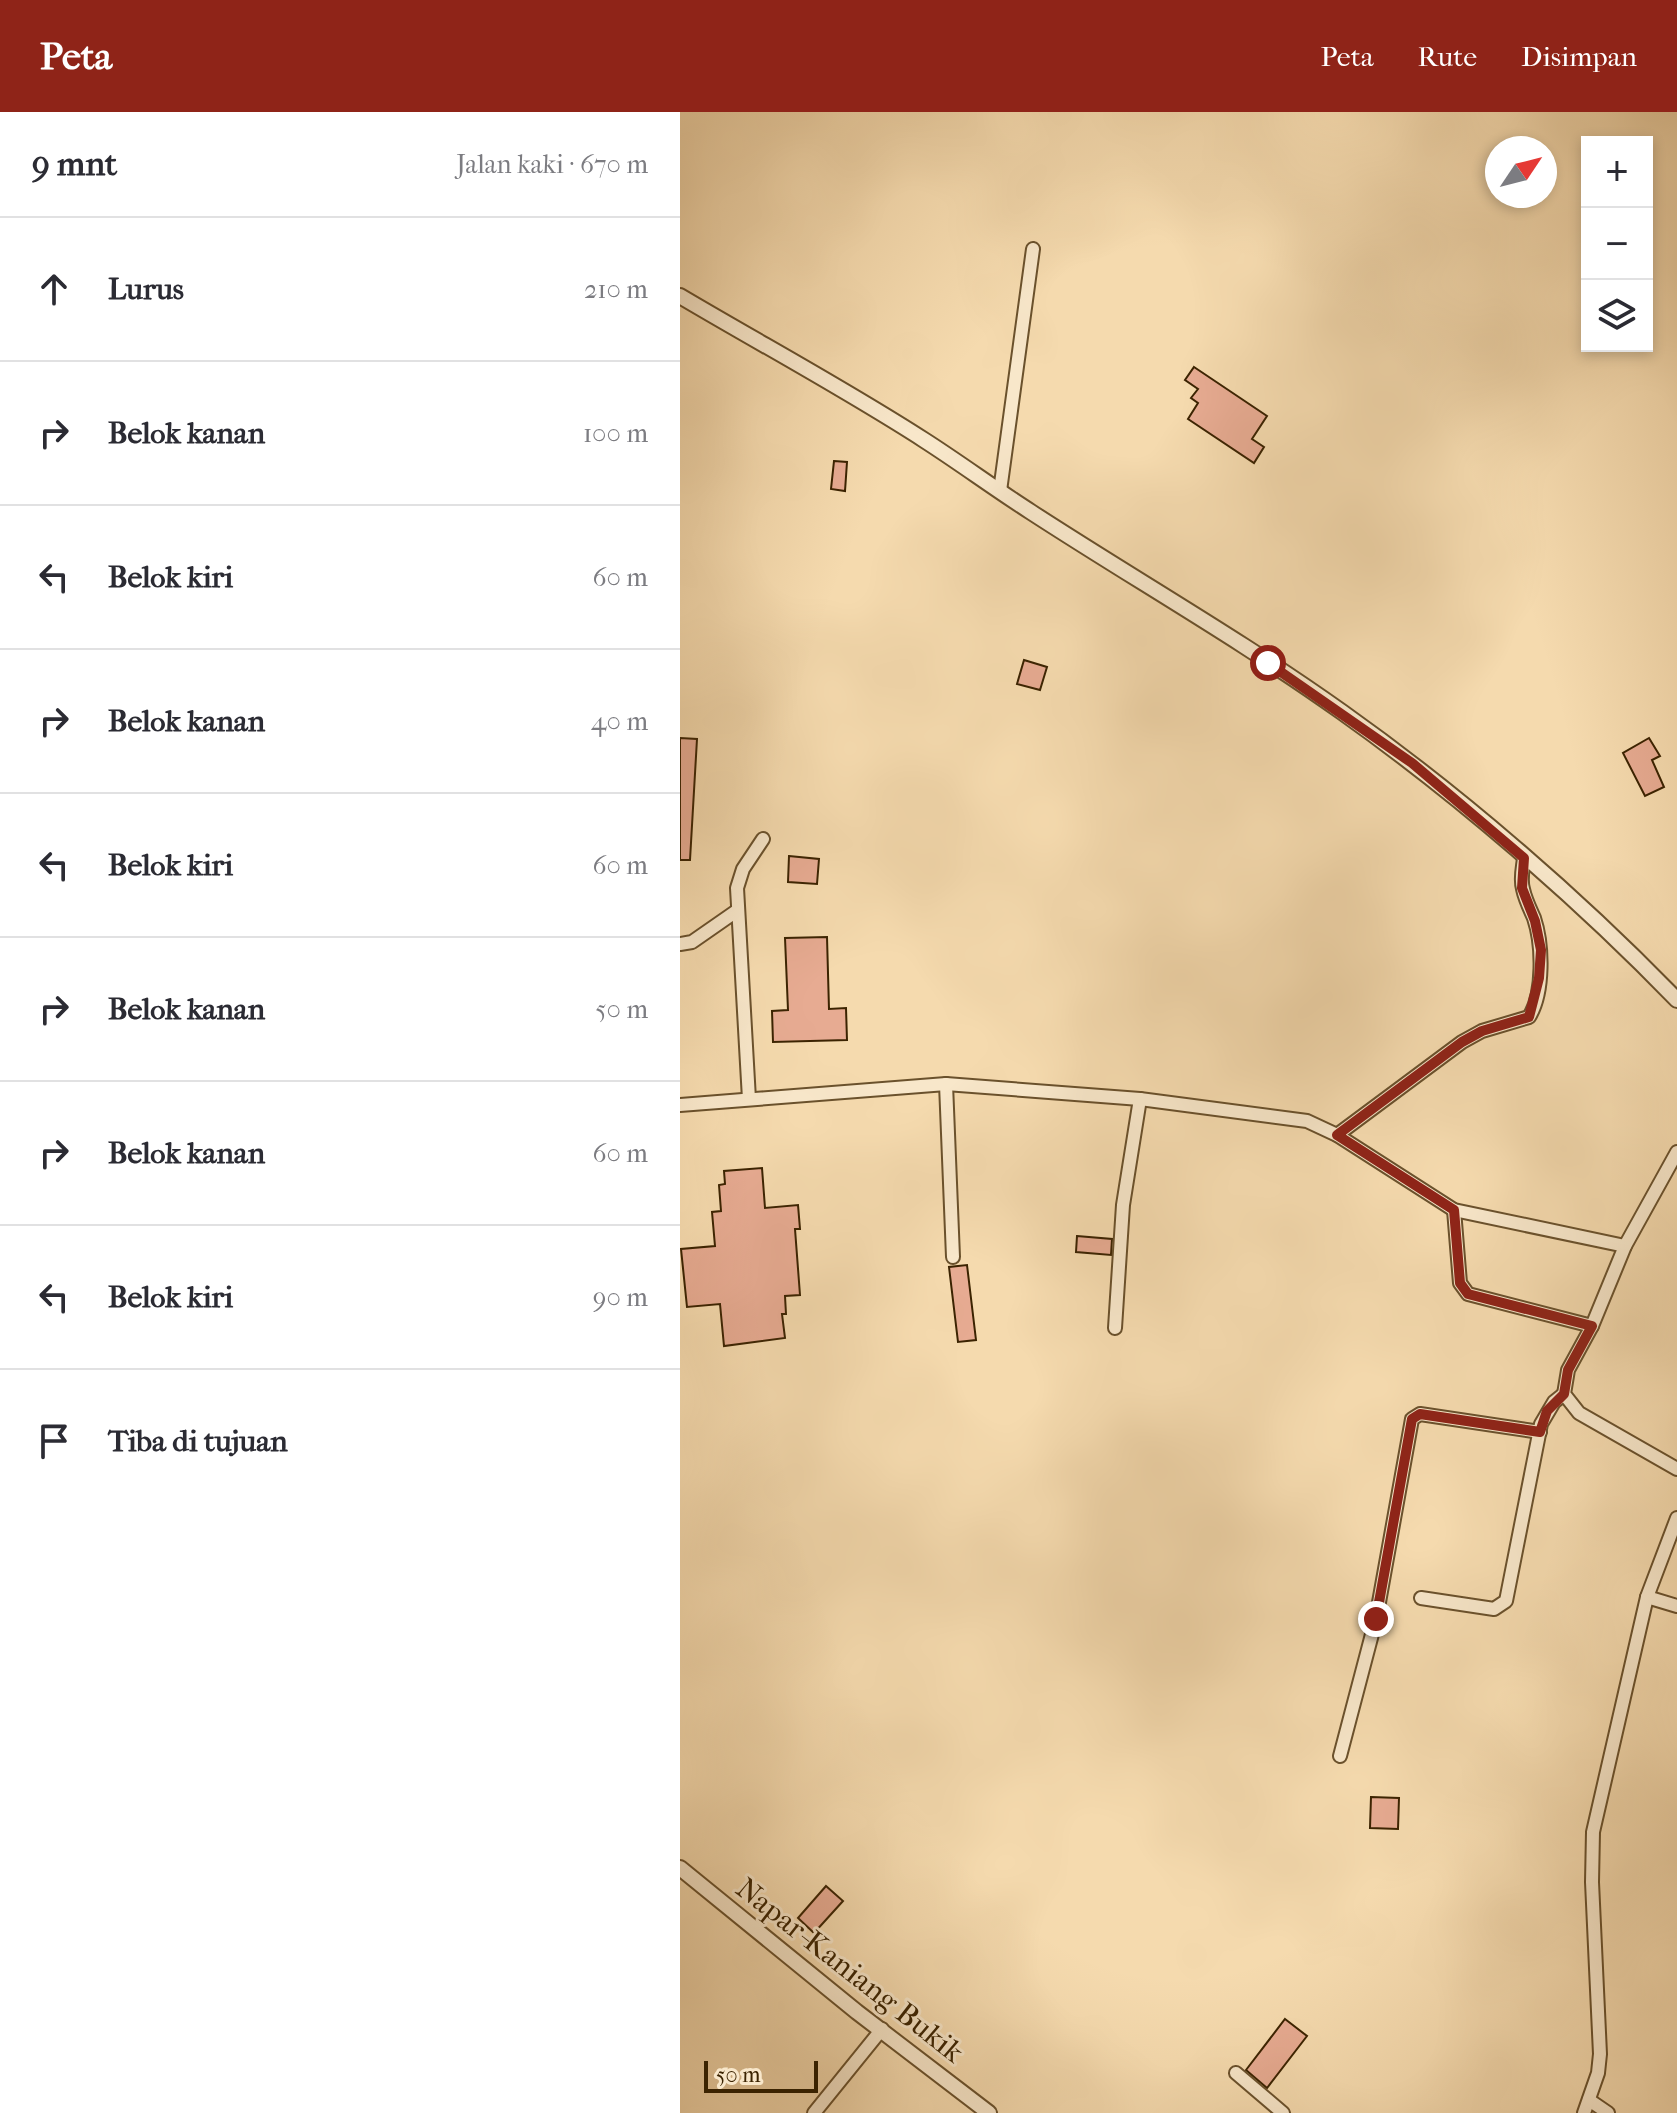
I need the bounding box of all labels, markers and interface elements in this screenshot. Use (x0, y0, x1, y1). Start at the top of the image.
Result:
text: Peta (40, 34, 112, 79)
text: Peta (1321, 40, 1374, 73)
text: Rute (1418, 40, 1477, 73)
text: Disimpan (1521, 40, 1637, 73)
north arrow (1485, 136, 1557, 208)
map controls (1581, 136, 1653, 352)
button: + (1581, 136, 1653, 208)
text: 9 mnt (32, 144, 117, 184)
text: Jalan kaki · 670 m (456, 149, 648, 180)
button: − (1581, 208, 1653, 280)
icon: ahead (32, 267, 76, 311)
text: Lurus (108, 272, 184, 307)
text: 210 m (584, 274, 648, 305)
button: layers (1581, 280, 1653, 352)
icon: right (32, 411, 76, 455)
text: Belok kanan (108, 416, 265, 451)
text: 100 m (583, 418, 648, 449)
icon: left (32, 555, 76, 599)
text: Belok kiri (108, 560, 233, 595)
text: 60 m (592, 562, 648, 593)
route start (1250, 645, 1286, 681)
icon: right (32, 699, 76, 743)
text: Belok kanan (108, 704, 265, 739)
text: 40 m (591, 706, 648, 737)
icon: left (32, 843, 76, 887)
text: Belok kiri (108, 848, 233, 883)
text: 60 m (592, 850, 648, 881)
icon: right (32, 987, 76, 1031)
text: Belok kanan (108, 992, 265, 1027)
text: 50 m (595, 994, 648, 1025)
icon: right (32, 1131, 76, 1175)
text: Belok kanan (108, 1136, 265, 1171)
text: 60 m (592, 1138, 648, 1169)
icon: left (32, 1275, 76, 1319)
text: Belok kiri (108, 1280, 233, 1315)
text: 90 m (593, 1282, 648, 1313)
icon: arrive (32, 1419, 76, 1463)
text: Tiba di tujuan (108, 1424, 288, 1459)
route end (1358, 1601, 1394, 1637)
street label: Napar-Kaniang Bukik (729, 1871, 971, 2070)
scale bar (704, 2057, 818, 2093)
text: 50 m (716, 2062, 761, 2088)

